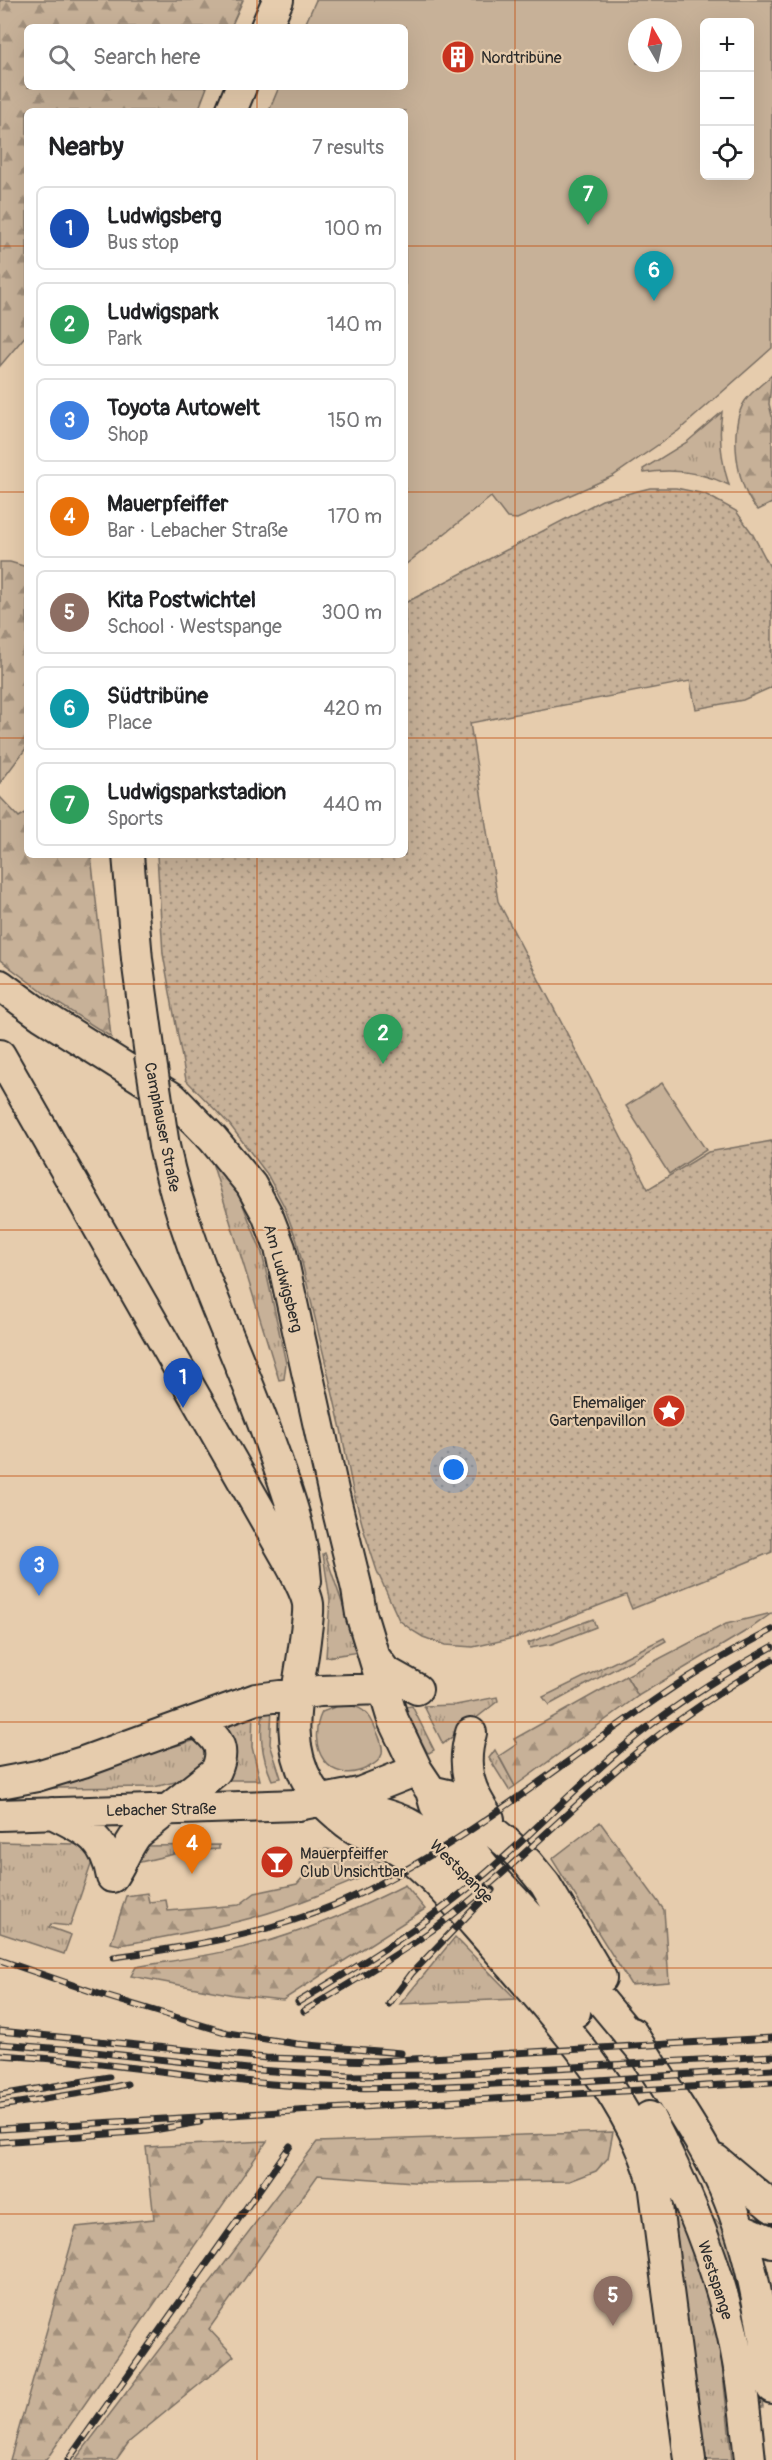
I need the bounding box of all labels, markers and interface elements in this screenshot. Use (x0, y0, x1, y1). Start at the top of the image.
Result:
north arrow (628, 18, 682, 72)
map controls (700, 18, 754, 180)
button: + (700, 18, 754, 72)
search box (24, 24, 408, 90)
building icon: Nordtribüne (440, 39, 476, 75)
icon: search (45, 41, 78, 74)
text: Search here (93, 43, 200, 71)
place label: Nordtribüne (481, 48, 562, 68)
button: − (700, 72, 754, 126)
button: locate (700, 126, 754, 180)
text: Nearby (48, 131, 124, 163)
text: 7 results (312, 135, 384, 160)
pin: 7 (568, 176, 608, 225)
text: Ludwigsberg (107, 202, 222, 230)
text: 1 (66, 216, 73, 241)
text: 100 m (325, 216, 382, 241)
text: Bus stop (107, 230, 179, 255)
pin: 6 (634, 252, 674, 301)
text: Ludwigspark (107, 298, 219, 326)
text: 2 (64, 312, 75, 337)
text: 140 m (327, 312, 382, 337)
text: Park (107, 326, 142, 351)
text: Toyota Autowelt (107, 394, 260, 422)
text: 3 (64, 408, 75, 433)
text: 150 m (328, 408, 382, 433)
text: Shop (107, 422, 148, 447)
text: Mauerpfeiffer (107, 490, 228, 518)
text: 4 (64, 504, 75, 529)
text: 170 m (328, 504, 382, 529)
text: Bar · Lebacher Straße (107, 518, 288, 543)
text: Kita Postwichtel (107, 586, 256, 614)
text: 5 (64, 600, 75, 625)
text: 300 m (321, 600, 382, 625)
text: School · Westspange (107, 614, 282, 639)
text: Südtribüne (107, 682, 208, 710)
text: 6 (64, 696, 75, 721)
text: 420 m (323, 696, 382, 721)
text: Place (107, 710, 152, 735)
text: Ludwigsparkstadion (107, 778, 286, 806)
text: 7 (64, 792, 75, 817)
text: 440 m (323, 792, 382, 817)
text: Sports (107, 806, 163, 831)
pin: 2 (364, 1014, 403, 1064)
street label: Camphauser Straße (140, 1061, 184, 1194)
street label: Am Ludwigsberg (259, 1222, 307, 1334)
pin: 1 (164, 1358, 202, 1408)
place label: Ehemaliger Gartenpavillon (549, 1393, 646, 1431)
place icon: Ehemaliger Gartenpavillon (651, 1393, 687, 1429)
your location (439, 1455, 468, 1484)
pin: 3 (20, 1546, 58, 1596)
street label: Lebacher Straße (106, 1799, 217, 1821)
pin: 4 (172, 1824, 212, 1874)
street label: Westspange (425, 1836, 497, 1908)
bar icon: Mauerpfeiffer Club Unsichtbar (259, 1844, 295, 1880)
place label: Mauerpfeiffer Club Unsichtbar (300, 1844, 406, 1882)
street label: Westspange (693, 2238, 737, 2322)
pin: 5 (594, 2276, 632, 2326)

